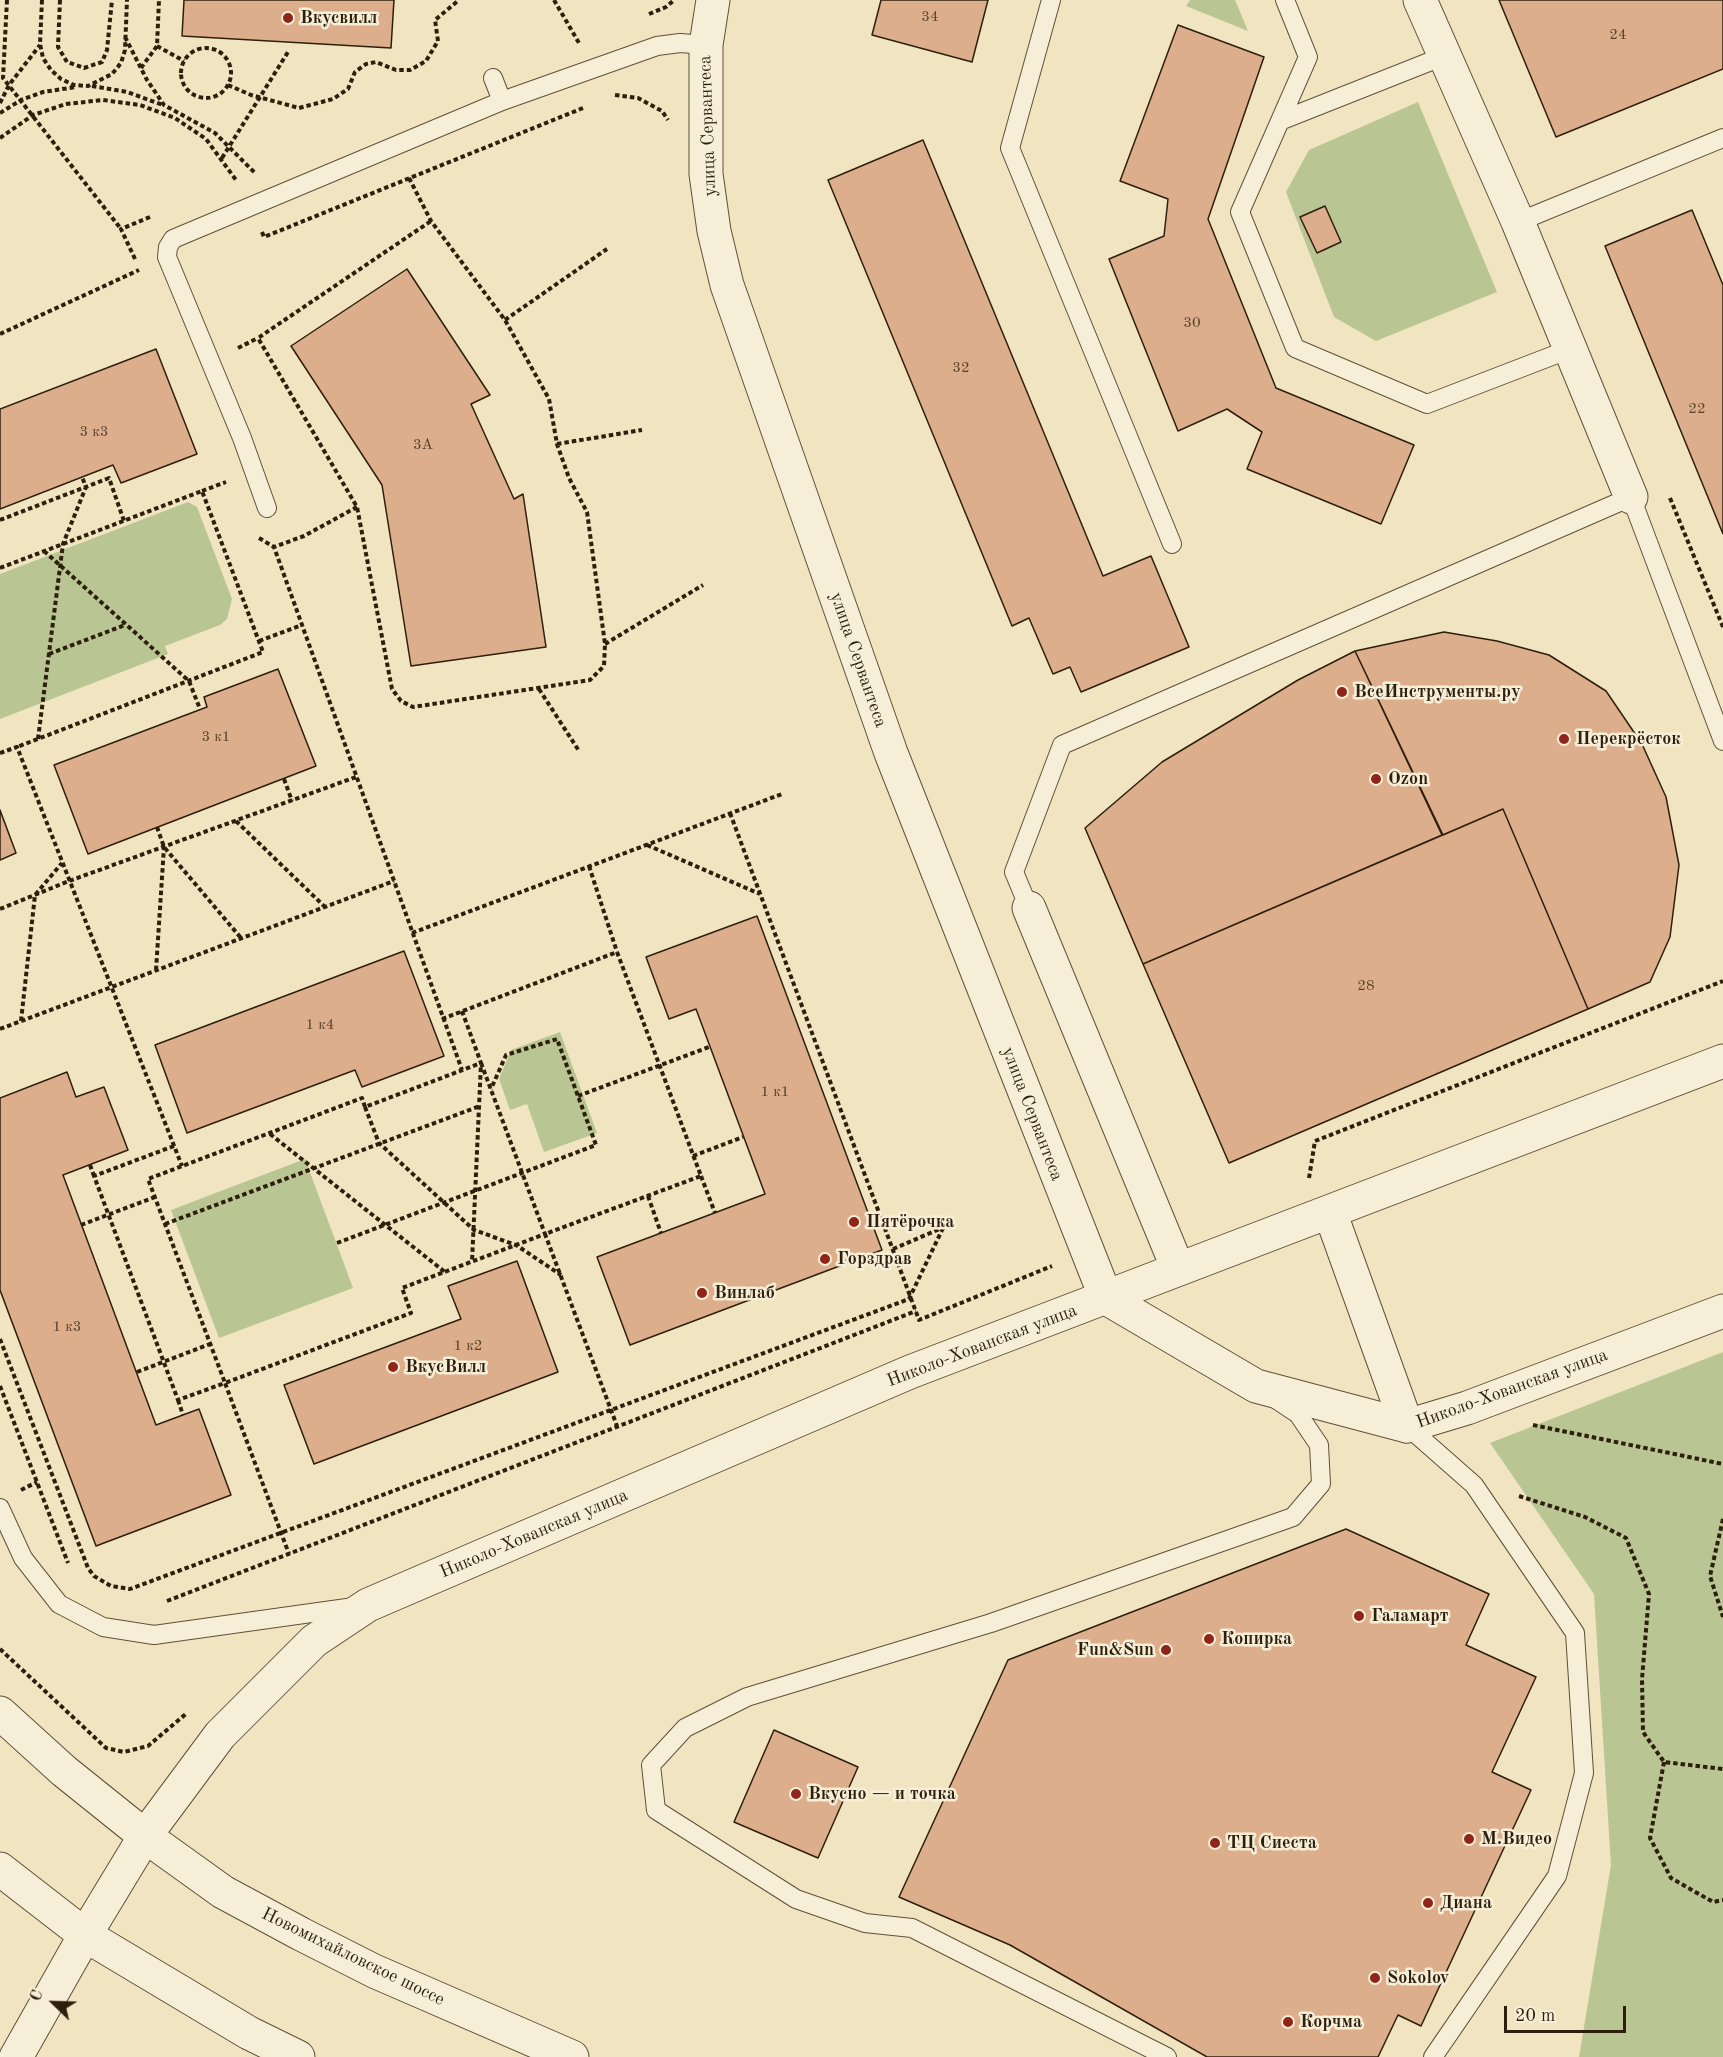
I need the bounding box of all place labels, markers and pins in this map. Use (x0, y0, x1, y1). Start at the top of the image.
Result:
place label: Вкусвилл (300, 7, 377, 29)
marker: Вкусвилл (281, 11, 295, 25)
place label: ВсеИнструменты.ру (1354, 681, 1521, 703)
marker: ВсеИнструменты.ру (1335, 685, 1349, 699)
place label: Перекрёсток (1576, 728, 1681, 750)
marker: Перекрёсток (1557, 732, 1571, 746)
place label: Ozon (1388, 768, 1428, 790)
marker: Ozon (1369, 772, 1383, 786)
place label: Пятёрочка (866, 1211, 954, 1233)
marker: Пятёрочка (847, 1215, 861, 1229)
place label: Горздрав (837, 1248, 912, 1270)
marker: Горздрав (818, 1252, 832, 1266)
place label: Винлаб (714, 1282, 775, 1304)
marker: Винлаб (695, 1286, 709, 1300)
place label: ВкусВилл (405, 1356, 486, 1378)
marker: ВкусВилл (386, 1360, 400, 1374)
place label: Галамарт (1371, 1605, 1449, 1627)
marker: Галамарт (1352, 1609, 1366, 1623)
place label: Копирка (1221, 1628, 1292, 1650)
marker: Копирка (1202, 1632, 1216, 1646)
place label: Fun&Sun (1077, 1639, 1154, 1661)
marker: Fun&Sun (1159, 1643, 1173, 1657)
place label: Вкусно — и точка (808, 1783, 956, 1805)
marker: Вкусно — и точка (789, 1787, 803, 1801)
place label: М.Видео (1481, 1828, 1552, 1850)
place label: ТЦ Сиеста (1227, 1832, 1317, 1854)
marker: М.Видео (1462, 1832, 1476, 1846)
marker: ТЦ Сиеста (1208, 1836, 1222, 1850)
place label: Диана (1440, 1892, 1492, 1914)
marker: Диана (1421, 1896, 1435, 1910)
place label: Sokolov (1387, 1967, 1449, 1989)
marker: Sokolov (1368, 1971, 1382, 1985)
place label: Корчма (1300, 2011, 1362, 2033)
marker: Корчма (1281, 2015, 1295, 2029)

